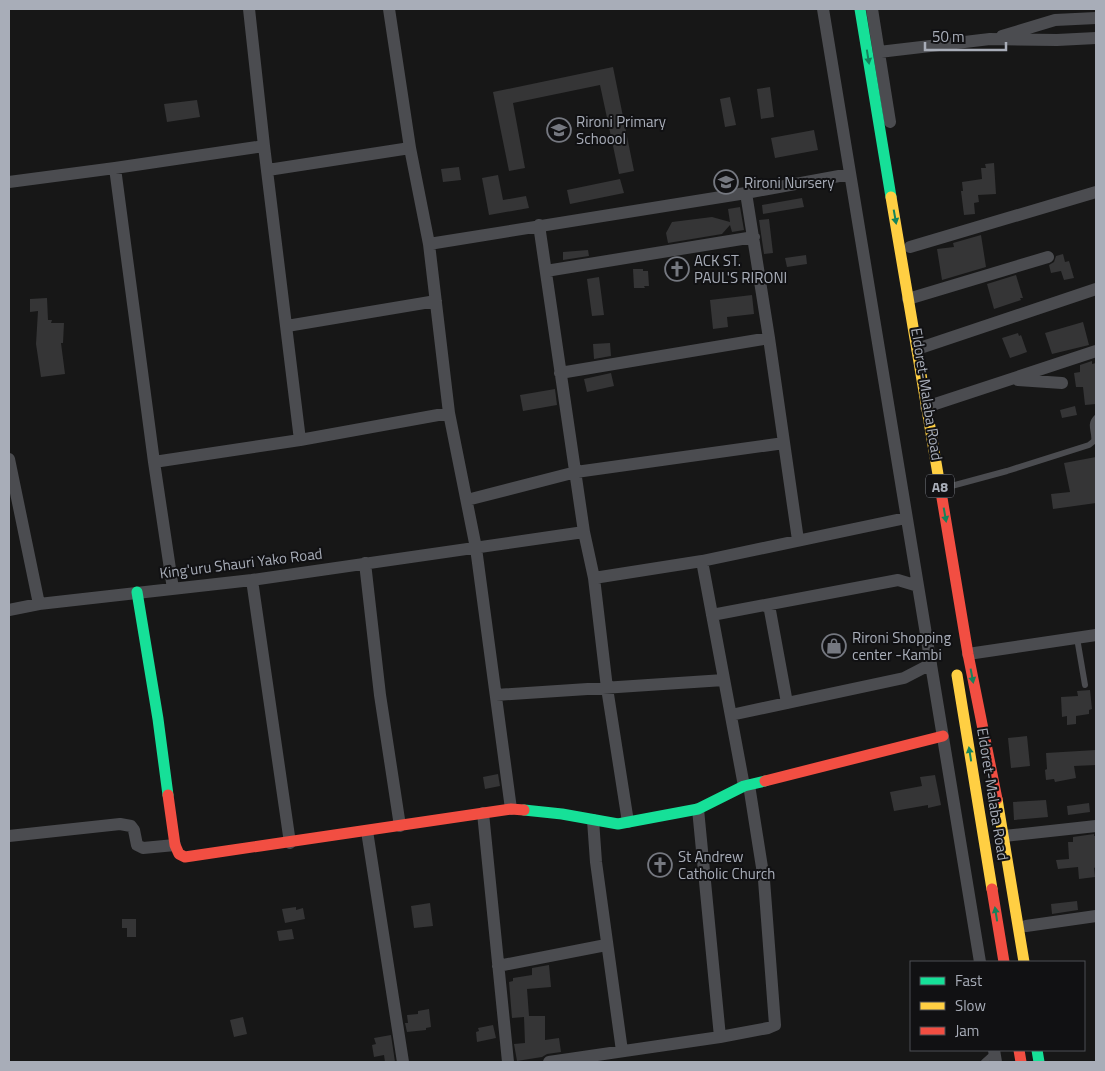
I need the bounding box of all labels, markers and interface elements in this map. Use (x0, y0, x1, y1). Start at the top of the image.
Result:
scale bar (925, 20, 1006, 52)
text: 50 m (932, 25, 965, 48)
one-way arrow (864, 49, 872, 65)
place label: Rironi Primary Schoool (576, 110, 666, 150)
school or university icon: Rironi Primary Schoool (546, 117, 572, 143)
school or university icon: Rironi Nursery (713, 169, 739, 195)
place label: Rironi Nursery (744, 171, 834, 194)
one-way arrow (891, 209, 899, 225)
place label: ACK ST. PAUL'S RIRONI (694, 249, 787, 289)
church icon: ACK ST. PAUL'S RIRONI (664, 256, 690, 282)
street label: Eldoret-Malaba Road (905, 326, 949, 462)
road number: A8 (926, 474, 954, 498)
one-way arrow (941, 508, 949, 524)
street label: King'uru Shauri Yako Road (158, 542, 324, 584)
place label: Rironi Shopping center -Kambi (852, 626, 951, 666)
shop icon: Rironi Shopping center -Kambi (821, 633, 847, 659)
one-way arrow (968, 668, 976, 683)
street label: Eldoret-Malaba Road (971, 726, 1015, 862)
one-way arrow (966, 745, 974, 761)
place label: St Andrew Catholic Church (678, 845, 775, 885)
church icon: St Andrew Catholic Church (647, 852, 673, 878)
one-way arrow (992, 906, 1000, 922)
legend (910, 961, 1085, 1051)
text: Fast (955, 969, 983, 992)
text: Slow (955, 994, 986, 1017)
text: Jam (955, 1019, 979, 1042)

